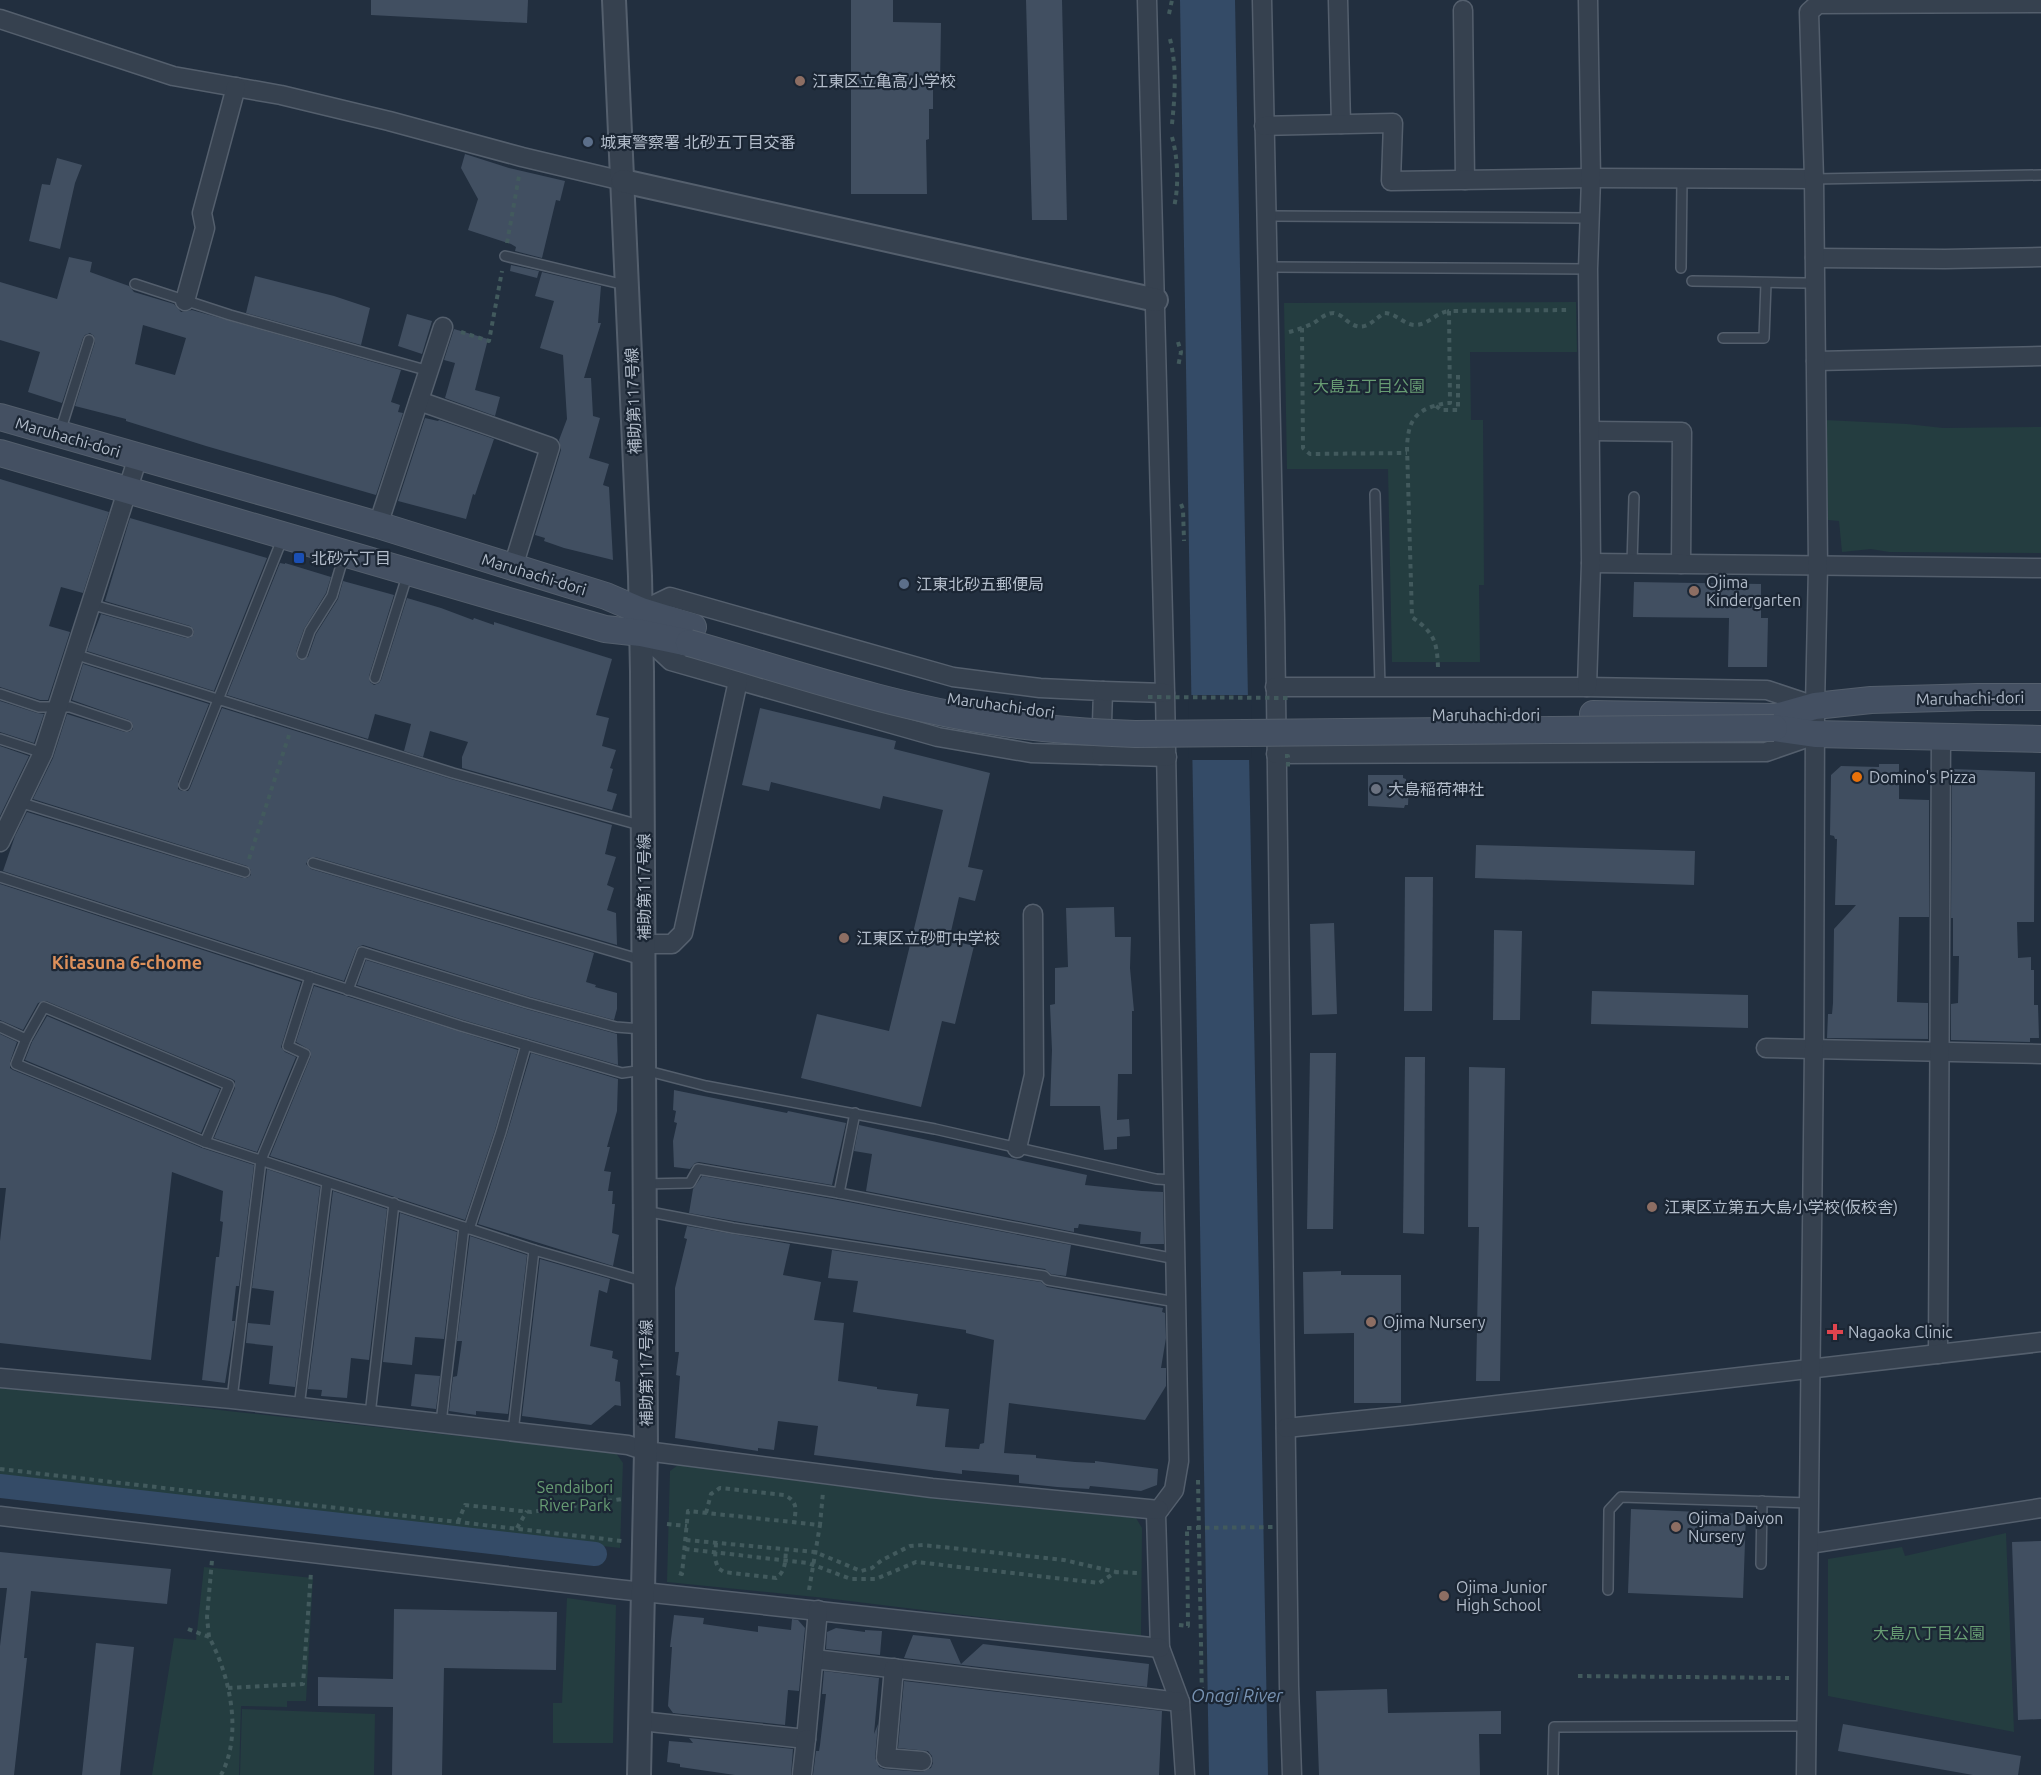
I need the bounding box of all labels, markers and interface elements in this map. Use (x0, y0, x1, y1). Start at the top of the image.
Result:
place label: 江東区立亀高小学校 (812, 72, 956, 90)
marker: 江東区立亀高小学校 (793, 74, 807, 88)
place label: 城東警察署 北砂五丁目交番 (600, 133, 796, 151)
marker: 城東警察署 北砂五丁目交番 (581, 135, 595, 149)
street label: 補助第117号線 (622, 347, 644, 455)
park label: 大島五丁目公園 (1313, 377, 1425, 395)
street label: Maruhachi-dori (13, 413, 123, 461)
place label: 北砂六丁目 (311, 549, 391, 567)
street label: Maruhachi-dori (480, 550, 588, 598)
marker: 北砂六丁目 (292, 551, 306, 565)
place label: Ojima Kindergarten (1706, 573, 1801, 609)
place label: 江東北砂五郵便局 (916, 575, 1044, 593)
marker: 江東北砂五郵便局 (897, 577, 911, 591)
marker: Ojima Kindergarten (1687, 584, 1701, 598)
street label: Maruhachi-dori (1916, 688, 2024, 708)
street label: Maruhachi-dori (946, 689, 1056, 721)
street label: Maruhachi-dori (1432, 706, 1540, 724)
place label: Domino's Pizza (1869, 768, 1976, 786)
marker: Domino's Pizza (1850, 770, 1864, 784)
place label: 大島稲荷神社 (1388, 780, 1484, 798)
marker: 大島稲荷神社 (1369, 782, 1383, 796)
street label: 補助第117号線 (635, 833, 653, 941)
place label: 江東区立砂町中学校 (856, 929, 1000, 947)
marker: 江東区立砂町中学校 (837, 931, 851, 945)
district label: Kitasuna 6-chome (52, 952, 202, 972)
place label: 江東区立第五大島小学校(仮校舎) (1664, 1198, 1898, 1217)
marker: 江東区立第五大島小学校(仮校舎) (1645, 1200, 1659, 1214)
place label: Ojima Nursery (1383, 1313, 1486, 1331)
marker: Ojima Nursery (1364, 1315, 1378, 1329)
street label: 補助第117号線 (637, 1319, 655, 1427)
marker: Nagaoka Clinic (1826, 1323, 1844, 1341)
place label: Nagaoka Clinic (1848, 1323, 1953, 1341)
park label: Sendaibori River Park (537, 1478, 613, 1514)
place label: Ojima Daiyon Nursery (1688, 1509, 1783, 1545)
marker: Ojima Daiyon Nursery (1669, 1520, 1683, 1534)
place label: Ojima Junior High School (1456, 1578, 1547, 1614)
marker: Ojima Junior High School (1437, 1589, 1451, 1603)
park label: 大島八丁目公園 (1873, 1624, 1985, 1642)
water label: Onagi River (1191, 1685, 1284, 1705)

